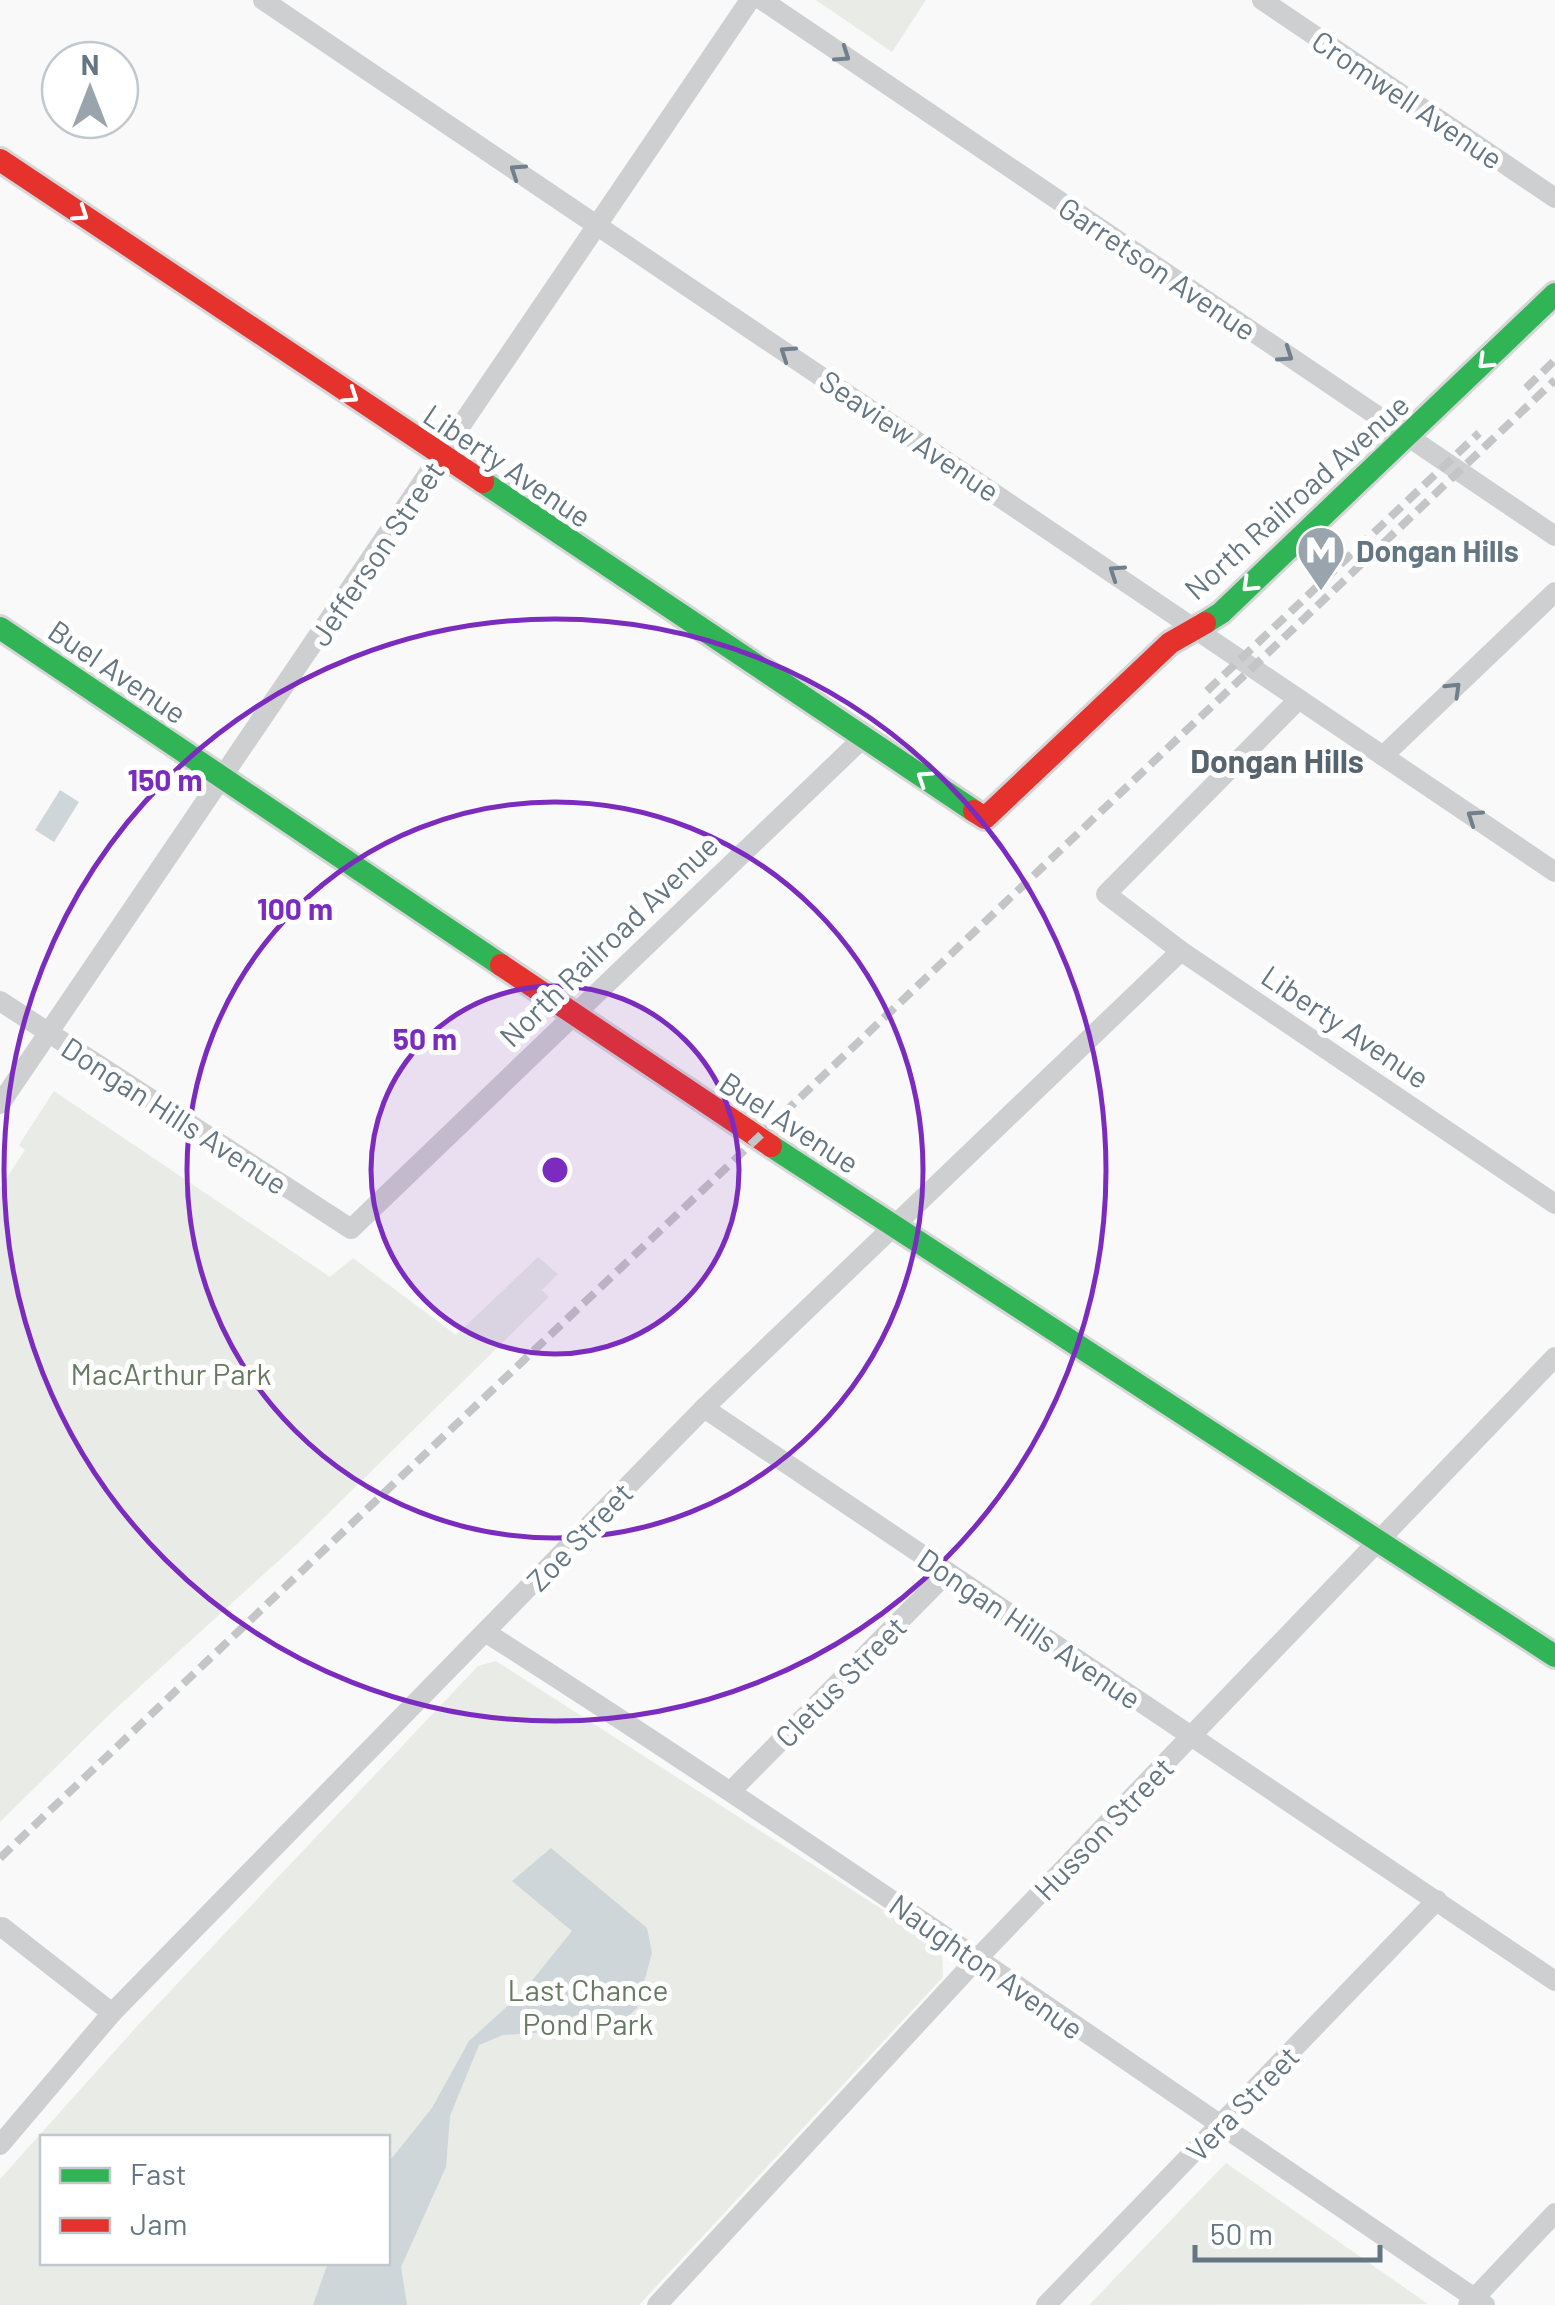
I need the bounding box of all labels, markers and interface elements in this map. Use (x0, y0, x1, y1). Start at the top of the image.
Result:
street label: Cromwell Avenue (1306, 22, 1510, 176)
north arrow (40, 40, 140, 140)
one-way arrow (831, 43, 850, 61)
text: N (81, 47, 99, 81)
one-way arrow (509, 165, 527, 184)
street label: Garretson Avenue (1053, 189, 1263, 347)
one-way arrow (70, 202, 88, 221)
one-way arrow (1275, 342, 1293, 361)
one-way arrow (780, 347, 799, 365)
one-way arrow (1478, 350, 1496, 368)
street label: Seaview Avenue (813, 362, 1007, 508)
one-way arrow (339, 384, 358, 402)
street label: North Railroad Avenue (1176, 386, 1416, 606)
street label: Liberty Avenue (417, 396, 599, 534)
street label: Jefferson Street (301, 454, 451, 652)
metro station icon: Dongan Hills (1295, 524, 1347, 592)
place label: Dongan Hills (1356, 532, 1519, 568)
one-way arrow (1108, 566, 1126, 585)
one-way arrow (1242, 573, 1260, 591)
street label: Buel Avenue (42, 612, 194, 730)
one-way arrow (1442, 683, 1461, 701)
district label: Dongan Hills (1190, 741, 1364, 779)
text: 150 m (128, 761, 202, 797)
one-way arrow (917, 771, 935, 790)
one-way arrow (1467, 811, 1486, 829)
street label: North Railroad Avenue (491, 827, 725, 1053)
text: 100 m (257, 890, 333, 926)
street label: Liberty Avenue (1255, 957, 1437, 1095)
text: 50 m (393, 1020, 457, 1056)
street label: Dongan Hills Avenue (56, 1029, 294, 1201)
street label: Buel Avenue (714, 1064, 866, 1180)
centre of rings (537, 1152, 573, 1188)
park label: MacArthur Park (71, 1355, 271, 1391)
street label: Zoe Street (519, 1474, 639, 1598)
street label: Dongan Hills Avenue (912, 1540, 1148, 1716)
street label: Cletus Street (767, 1608, 913, 1754)
street label: Husson Street (1026, 1749, 1180, 1907)
street label: Naughton Avenue (883, 1886, 1091, 2046)
park label: Last Chance Pond Park (508, 1971, 668, 2041)
street label: Vera Street (1178, 2038, 1306, 2168)
legend (40, 2135, 390, 2265)
text: Fast (130, 2155, 187, 2191)
scale bar (1195, 2200, 1380, 2262)
text: Jam (130, 2205, 187, 2241)
text: 50 m (1210, 2215, 1273, 2251)

